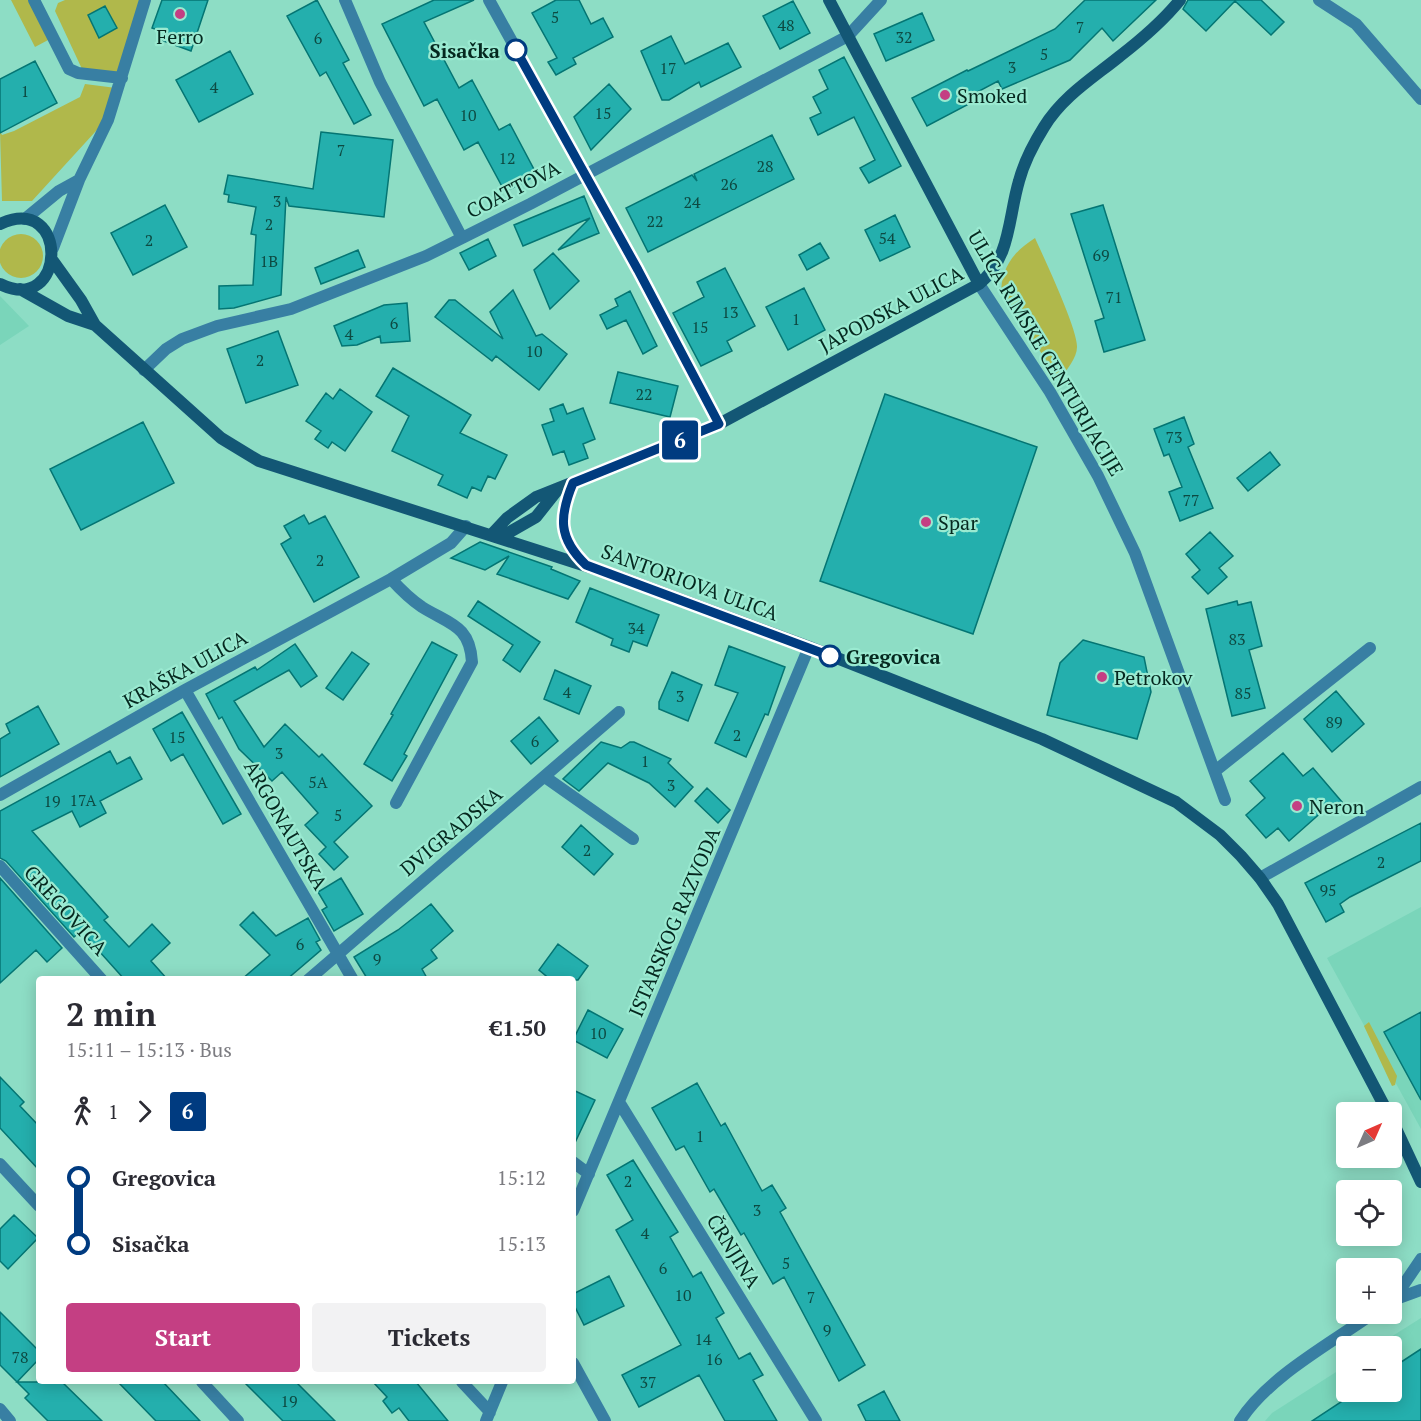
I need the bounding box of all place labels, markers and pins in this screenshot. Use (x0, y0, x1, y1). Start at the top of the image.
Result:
marker: Ferro (173, 7, 187, 21)
place label: Ferro (156, 23, 204, 50)
place label: Sisačka (430, 37, 500, 64)
marker: Sisačka (505, 39, 527, 61)
place label: Smoked (957, 82, 1027, 109)
marker: Smoked (938, 88, 952, 102)
place label: Spar (938, 509, 978, 536)
marker: Spar (919, 515, 933, 529)
place label: Gregovica (846, 643, 941, 670)
marker: Gregovica (819, 645, 841, 667)
place label: Petrokov (1114, 664, 1193, 691)
marker: Petrokov (1095, 670, 1109, 684)
place label: Neron (1309, 793, 1364, 820)
marker: Neron (1290, 799, 1304, 813)

